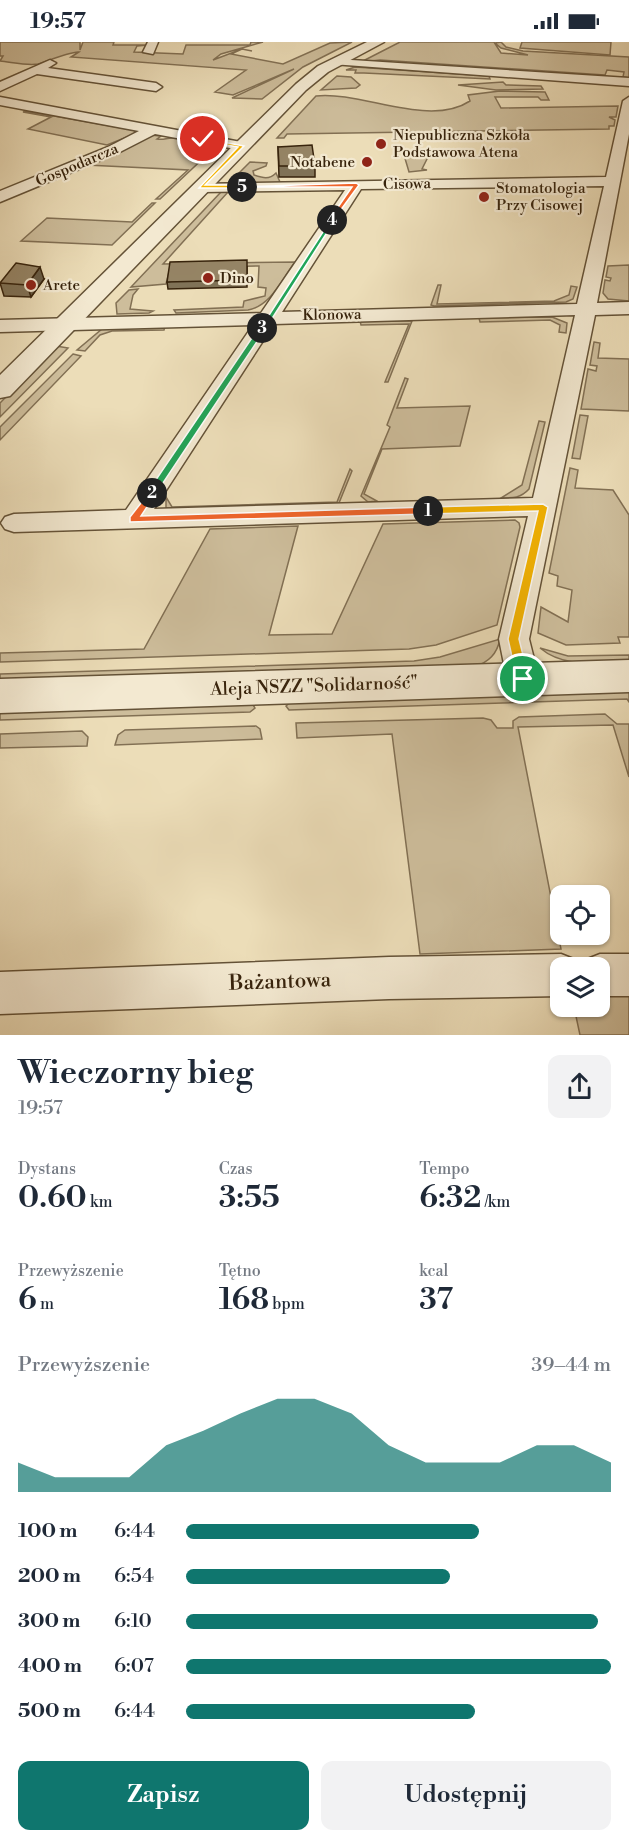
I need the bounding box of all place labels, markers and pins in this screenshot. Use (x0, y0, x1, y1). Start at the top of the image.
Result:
pin (177, 113, 228, 164)
place label: Niepubliczna Szkoła Podstawowa Atena (393, 126, 531, 162)
marker: Niepubliczna Szkoła Podstawowa Atena (374, 137, 388, 151)
place label: Notabene (290, 153, 355, 172)
marker: Notabene (360, 155, 374, 169)
pin: 5 (227, 172, 257, 202)
place label: Stomatologia Przy Cisowej (496, 179, 586, 215)
marker: Stomatologia Przy Cisowej (477, 190, 491, 204)
pin: 4 (317, 205, 347, 235)
place label: Dino (220, 269, 254, 288)
marker: Dino (201, 271, 215, 285)
place label: Arete (42, 276, 80, 295)
marker: Arete (24, 278, 38, 292)
pin: 3 (247, 313, 277, 343)
pin: 2 (137, 478, 167, 508)
pin: 1 (413, 496, 443, 526)
pin (497, 653, 548, 704)

